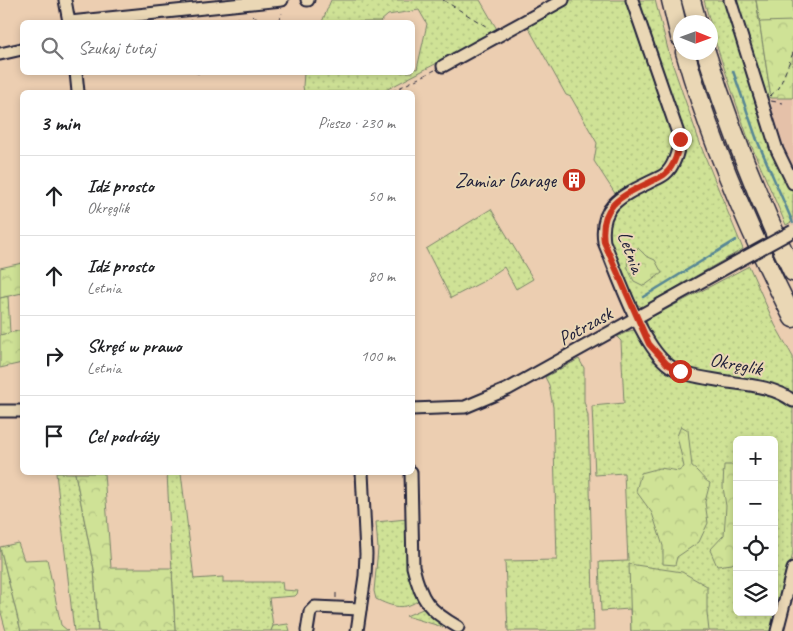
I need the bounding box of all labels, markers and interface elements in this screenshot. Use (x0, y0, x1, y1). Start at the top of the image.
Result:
north arrow (673, 15, 718, 60)
search box (20, 20, 415, 75)
icon: search (38, 34, 66, 62)
text: Szukaj tutaj (78, 36, 155, 60)
text: 3 min (40, 110, 80, 136)
text: Pieszo · 230 m (318, 113, 395, 133)
route end (669, 128, 692, 151)
building icon: Zamiar Garage (561, 167, 587, 193)
place label: Zamiar Garage (455, 168, 557, 193)
text: Idź prosto (87, 174, 154, 198)
icon: ahead (40, 182, 68, 210)
text: 50 m (368, 186, 395, 206)
text: Okręglik (87, 198, 129, 218)
street label: Letnia (612, 228, 651, 278)
text: Idź prosto (87, 254, 154, 278)
icon: ahead (40, 262, 68, 290)
text: 80 m (368, 266, 395, 286)
text: Letnia (87, 278, 121, 298)
street label: Potrzask (554, 300, 618, 351)
text: Skręć w prawo (87, 334, 182, 358)
icon: right (40, 342, 68, 370)
text: 100 m (361, 346, 395, 366)
street label: Okręglik (708, 347, 766, 382)
text: Letnia (87, 358, 121, 378)
route start (669, 360, 692, 383)
icon: arrive (40, 422, 68, 450)
text: Cel podróży (87, 424, 158, 448)
map controls (733, 436, 778, 616)
button: + (733, 436, 778, 481)
button: − (733, 481, 778, 526)
button: locate (733, 526, 778, 571)
button: layers (733, 571, 778, 616)

